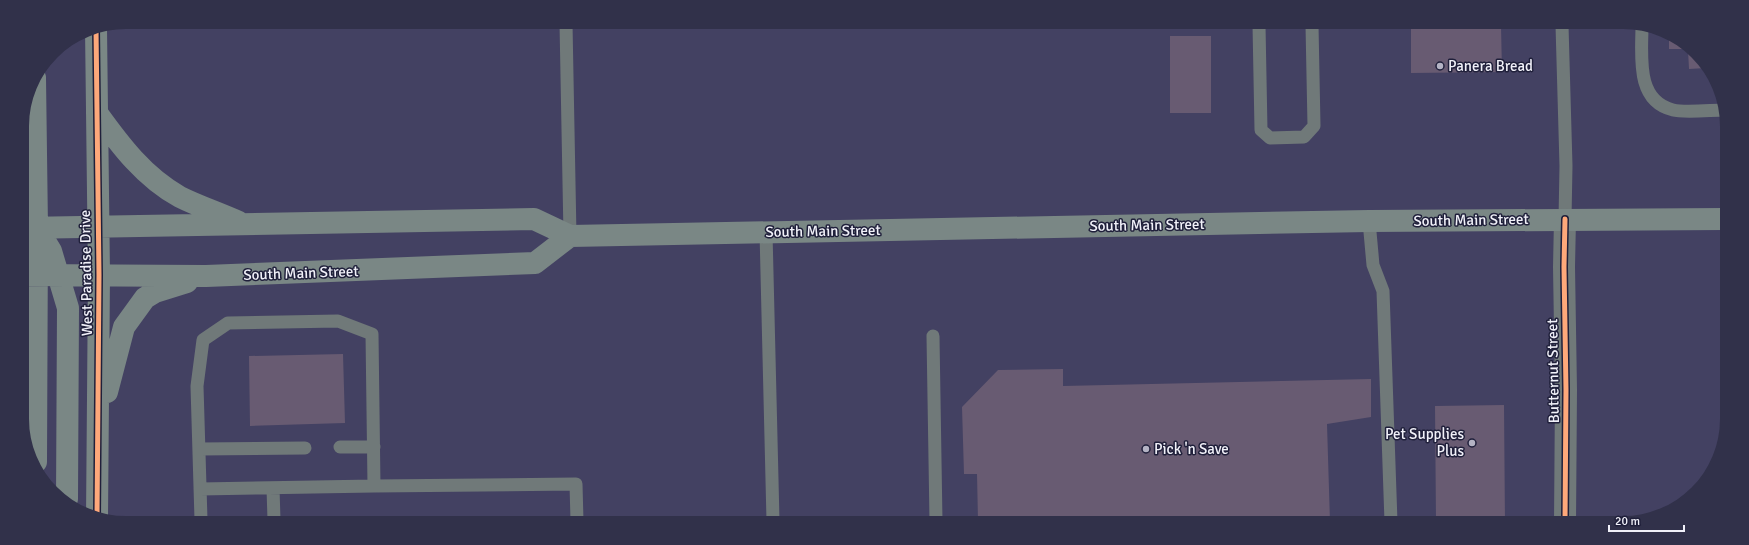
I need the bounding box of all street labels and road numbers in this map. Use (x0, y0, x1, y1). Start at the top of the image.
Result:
street label: West Paradise Drive (76, 210, 96, 336)
street label: South Main Street (1413, 210, 1529, 230)
street label: South Main Street (1089, 215, 1205, 235)
street label: South Main Street (765, 221, 881, 241)
street label: South Main Street (243, 262, 359, 284)
street label: Butternut Street (1543, 318, 1563, 424)

